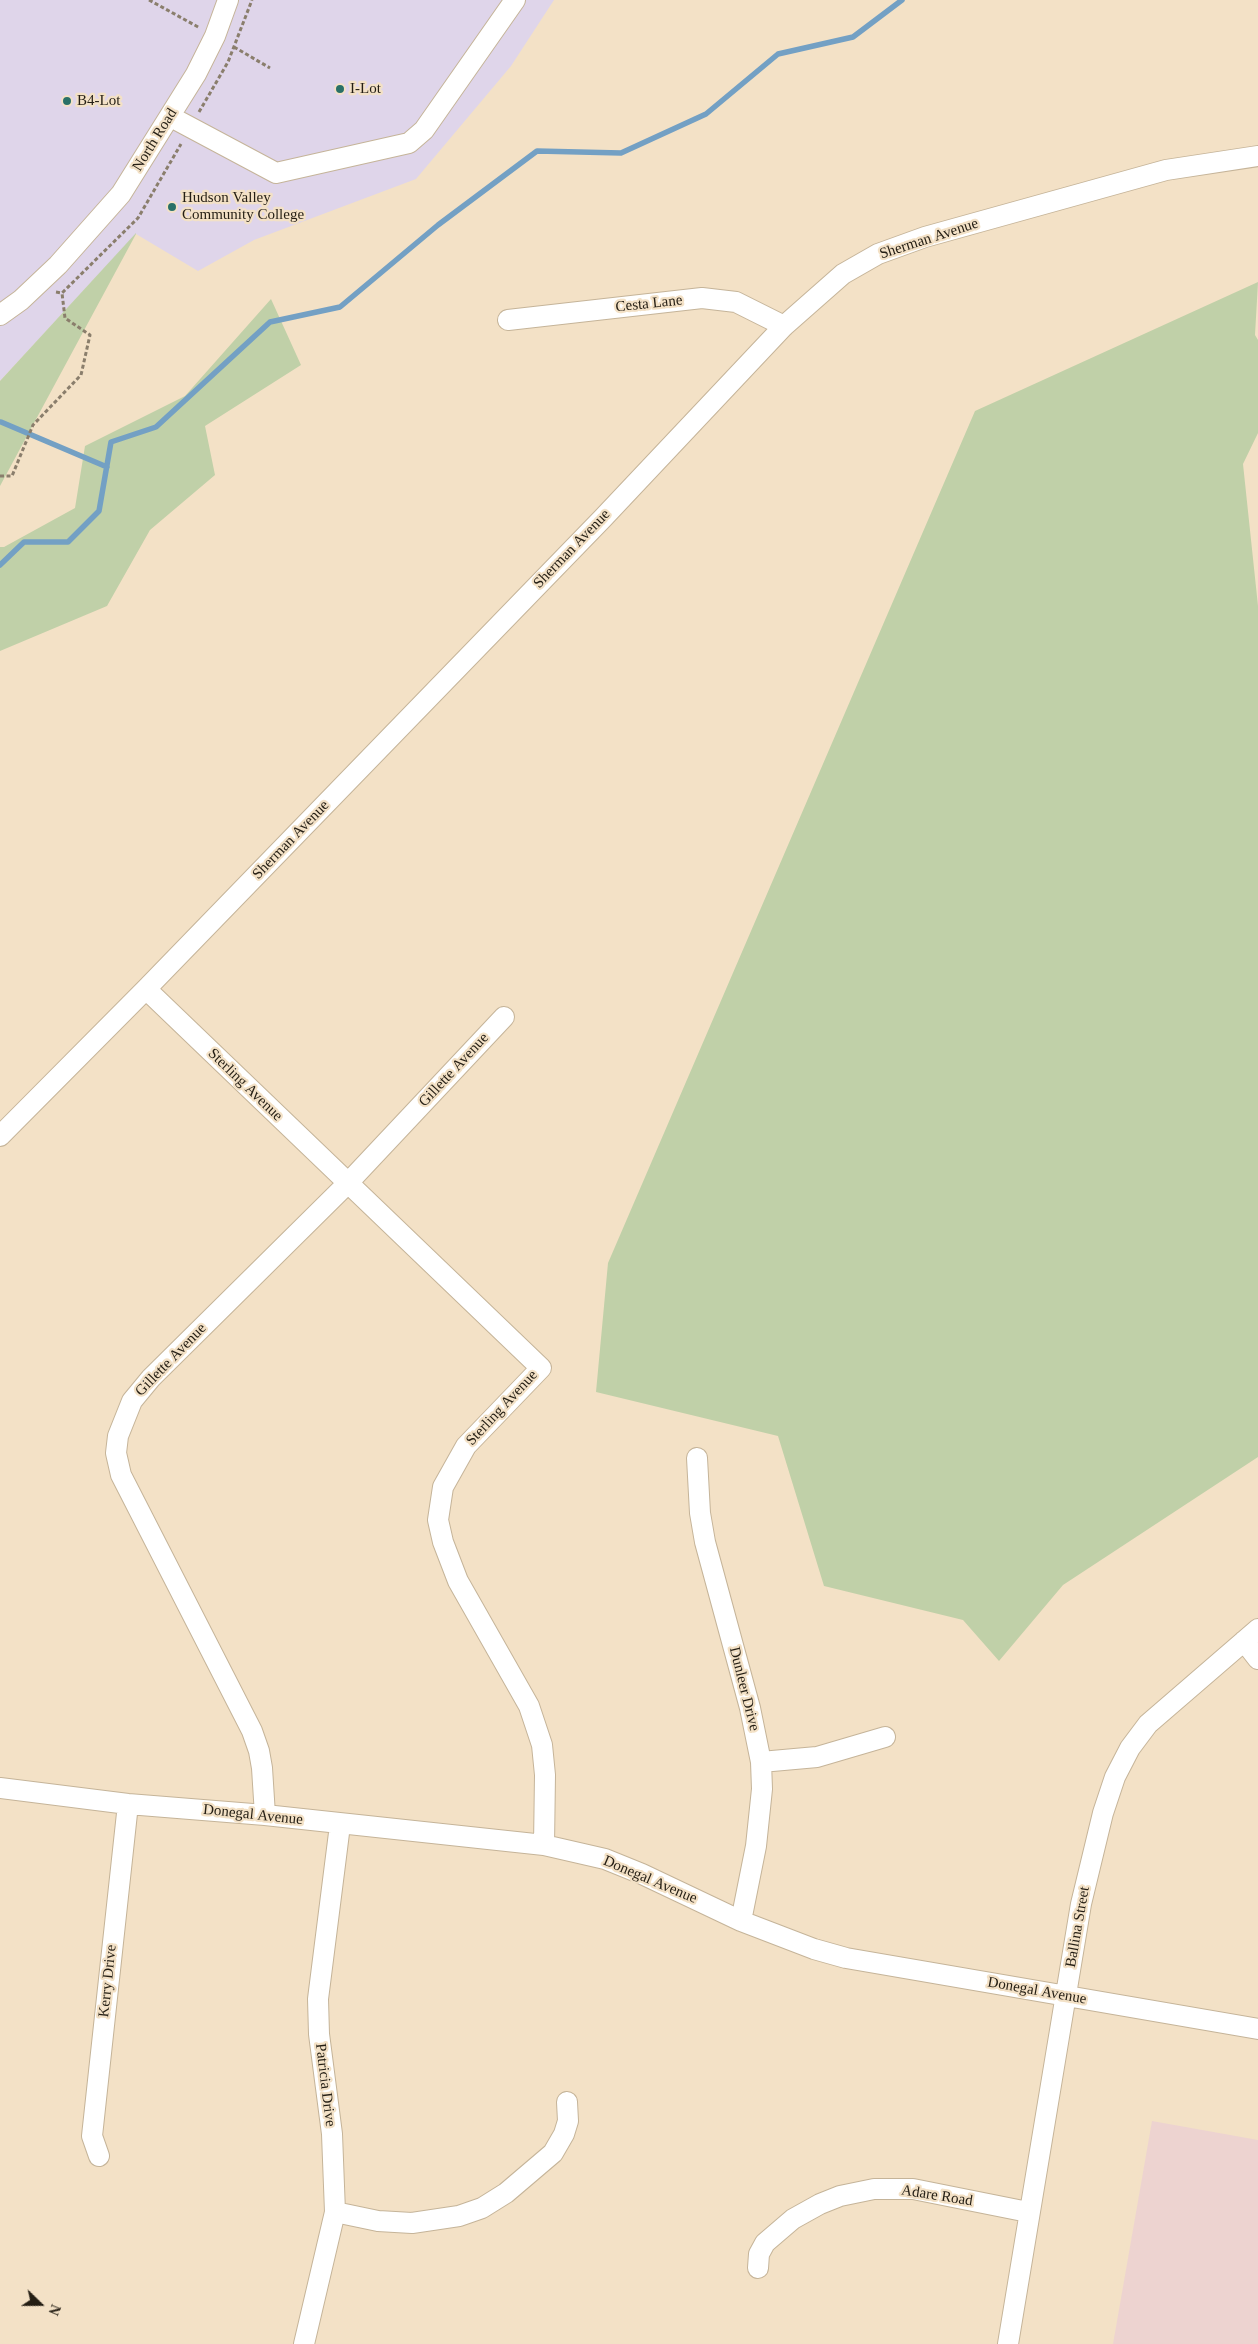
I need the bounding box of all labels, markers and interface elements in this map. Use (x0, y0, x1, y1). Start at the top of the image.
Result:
place label: I-Lot (350, 80, 381, 98)
marker: I-Lot (334, 83, 346, 95)
place label: B4-Lot (77, 92, 120, 110)
marker: B4-Lot (61, 95, 73, 107)
street label: North Road (129, 105, 181, 175)
place label: Hudson Valley Community College (182, 189, 304, 224)
marker: Hudson Valley Community College (166, 201, 178, 213)
street label: Sherman Avenue (877, 215, 981, 263)
street label: Cesta Lane (615, 292, 683, 316)
street label: Sherman Avenue (530, 506, 614, 592)
street label: Sherman Avenue (249, 797, 333, 883)
street label: Gillette Avenue (415, 1029, 493, 1111)
street label: Sterling Avenue (204, 1045, 286, 1125)
street label: Gillette Avenue (132, 1320, 210, 1400)
street label: Sterling Avenue (462, 1366, 542, 1450)
street label: Dunleer Drive (725, 1645, 763, 1733)
street label: Donegal Avenue (202, 1801, 304, 1829)
street label: Donegal Avenue (600, 1852, 700, 1908)
street label: Ballina Street (1062, 1885, 1094, 1969)
street label: Kerry Drive (95, 1944, 121, 2018)
street label: Donegal Avenue (986, 1973, 1088, 2009)
street label: Patricia Drive (311, 2042, 339, 2128)
street label: Adare Road (900, 2181, 974, 2211)
north arrow (15, 2279, 65, 2329)
text: N (46, 2302, 63, 2317)

